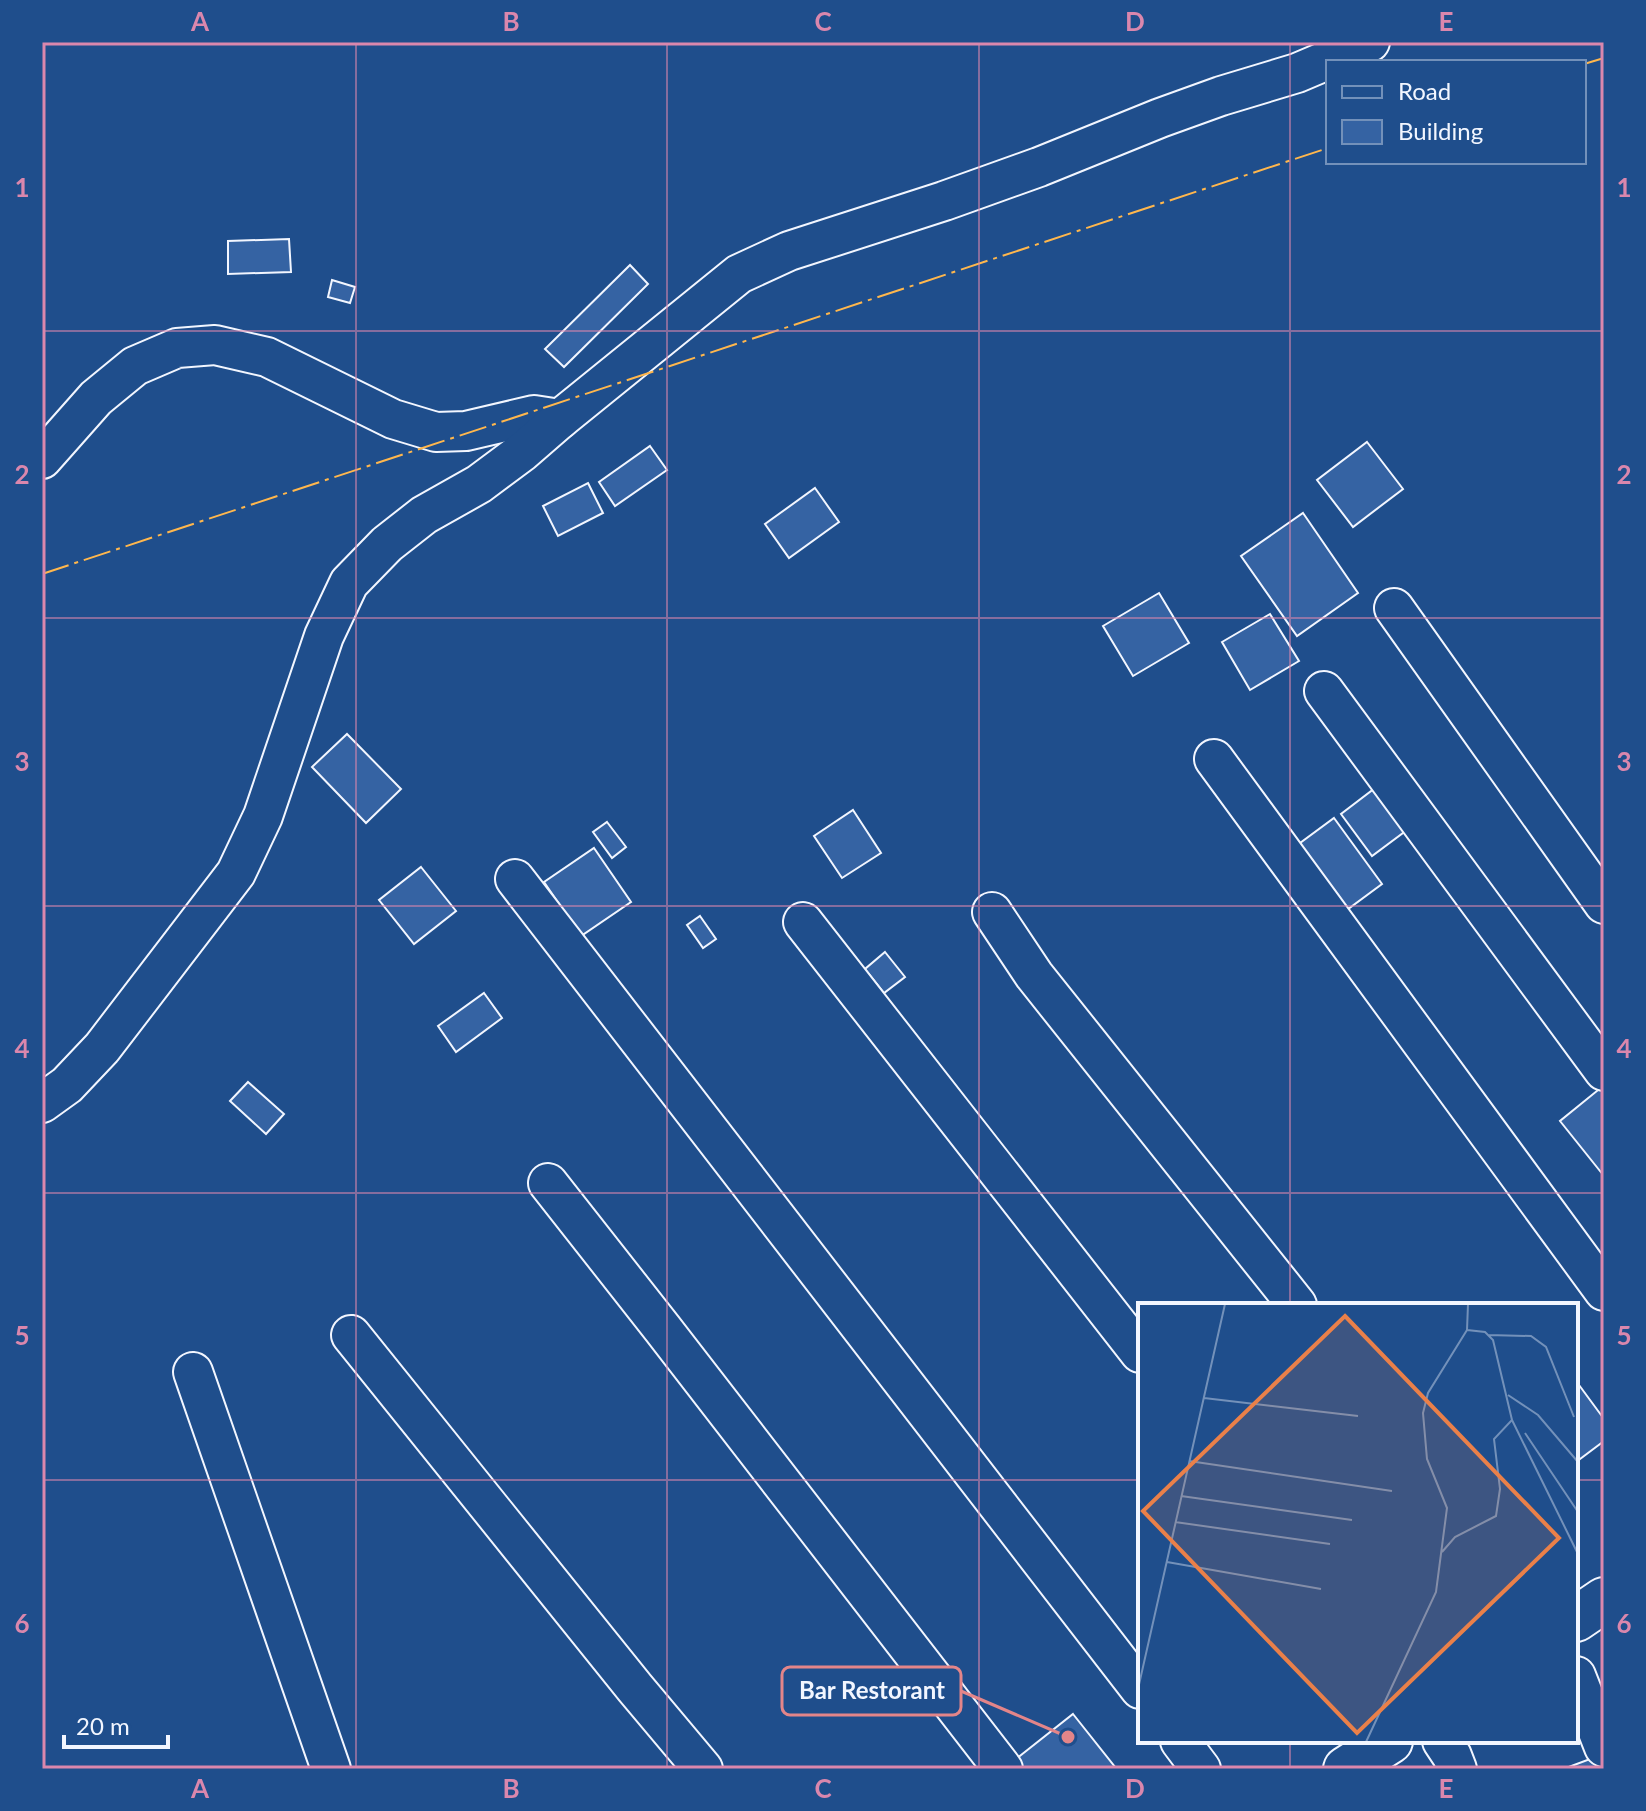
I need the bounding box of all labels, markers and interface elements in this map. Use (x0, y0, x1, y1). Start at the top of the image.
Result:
text: A (190, 5, 210, 37)
text: B (502, 5, 520, 37)
text: C (814, 5, 832, 37)
text: D (1125, 5, 1145, 37)
text: E (1439, 5, 1453, 37)
legend (1326, 60, 1586, 164)
text: Road (1398, 76, 1451, 105)
text: Building (1398, 116, 1483, 145)
text: 1 (14, 171, 30, 203)
text: 1 (1616, 171, 1632, 203)
text: 2 (14, 458, 30, 490)
text: 2 (1616, 458, 1632, 490)
text: 3 (14, 745, 30, 777)
text: 3 (1616, 745, 1632, 777)
text: 4 (14, 1032, 30, 1064)
text: 4 (1616, 1032, 1632, 1064)
inset map (1138, 1303, 1578, 1743)
text: 5 (14, 1319, 30, 1351)
text: 5 (1616, 1319, 1632, 1351)
text: 6 (14, 1607, 30, 1639)
text: 6 (1616, 1607, 1632, 1639)
callout: Bar Restorant (782, 1667, 961, 1715)
text: Bar Restorant (799, 1675, 945, 1704)
scale bar (64, 1699, 168, 1749)
text: 20 m (76, 1711, 130, 1740)
text: A (190, 1772, 210, 1804)
text: B (502, 1772, 520, 1804)
text: C (814, 1772, 832, 1804)
text: D (1125, 1772, 1145, 1804)
text: E (1439, 1772, 1453, 1804)

